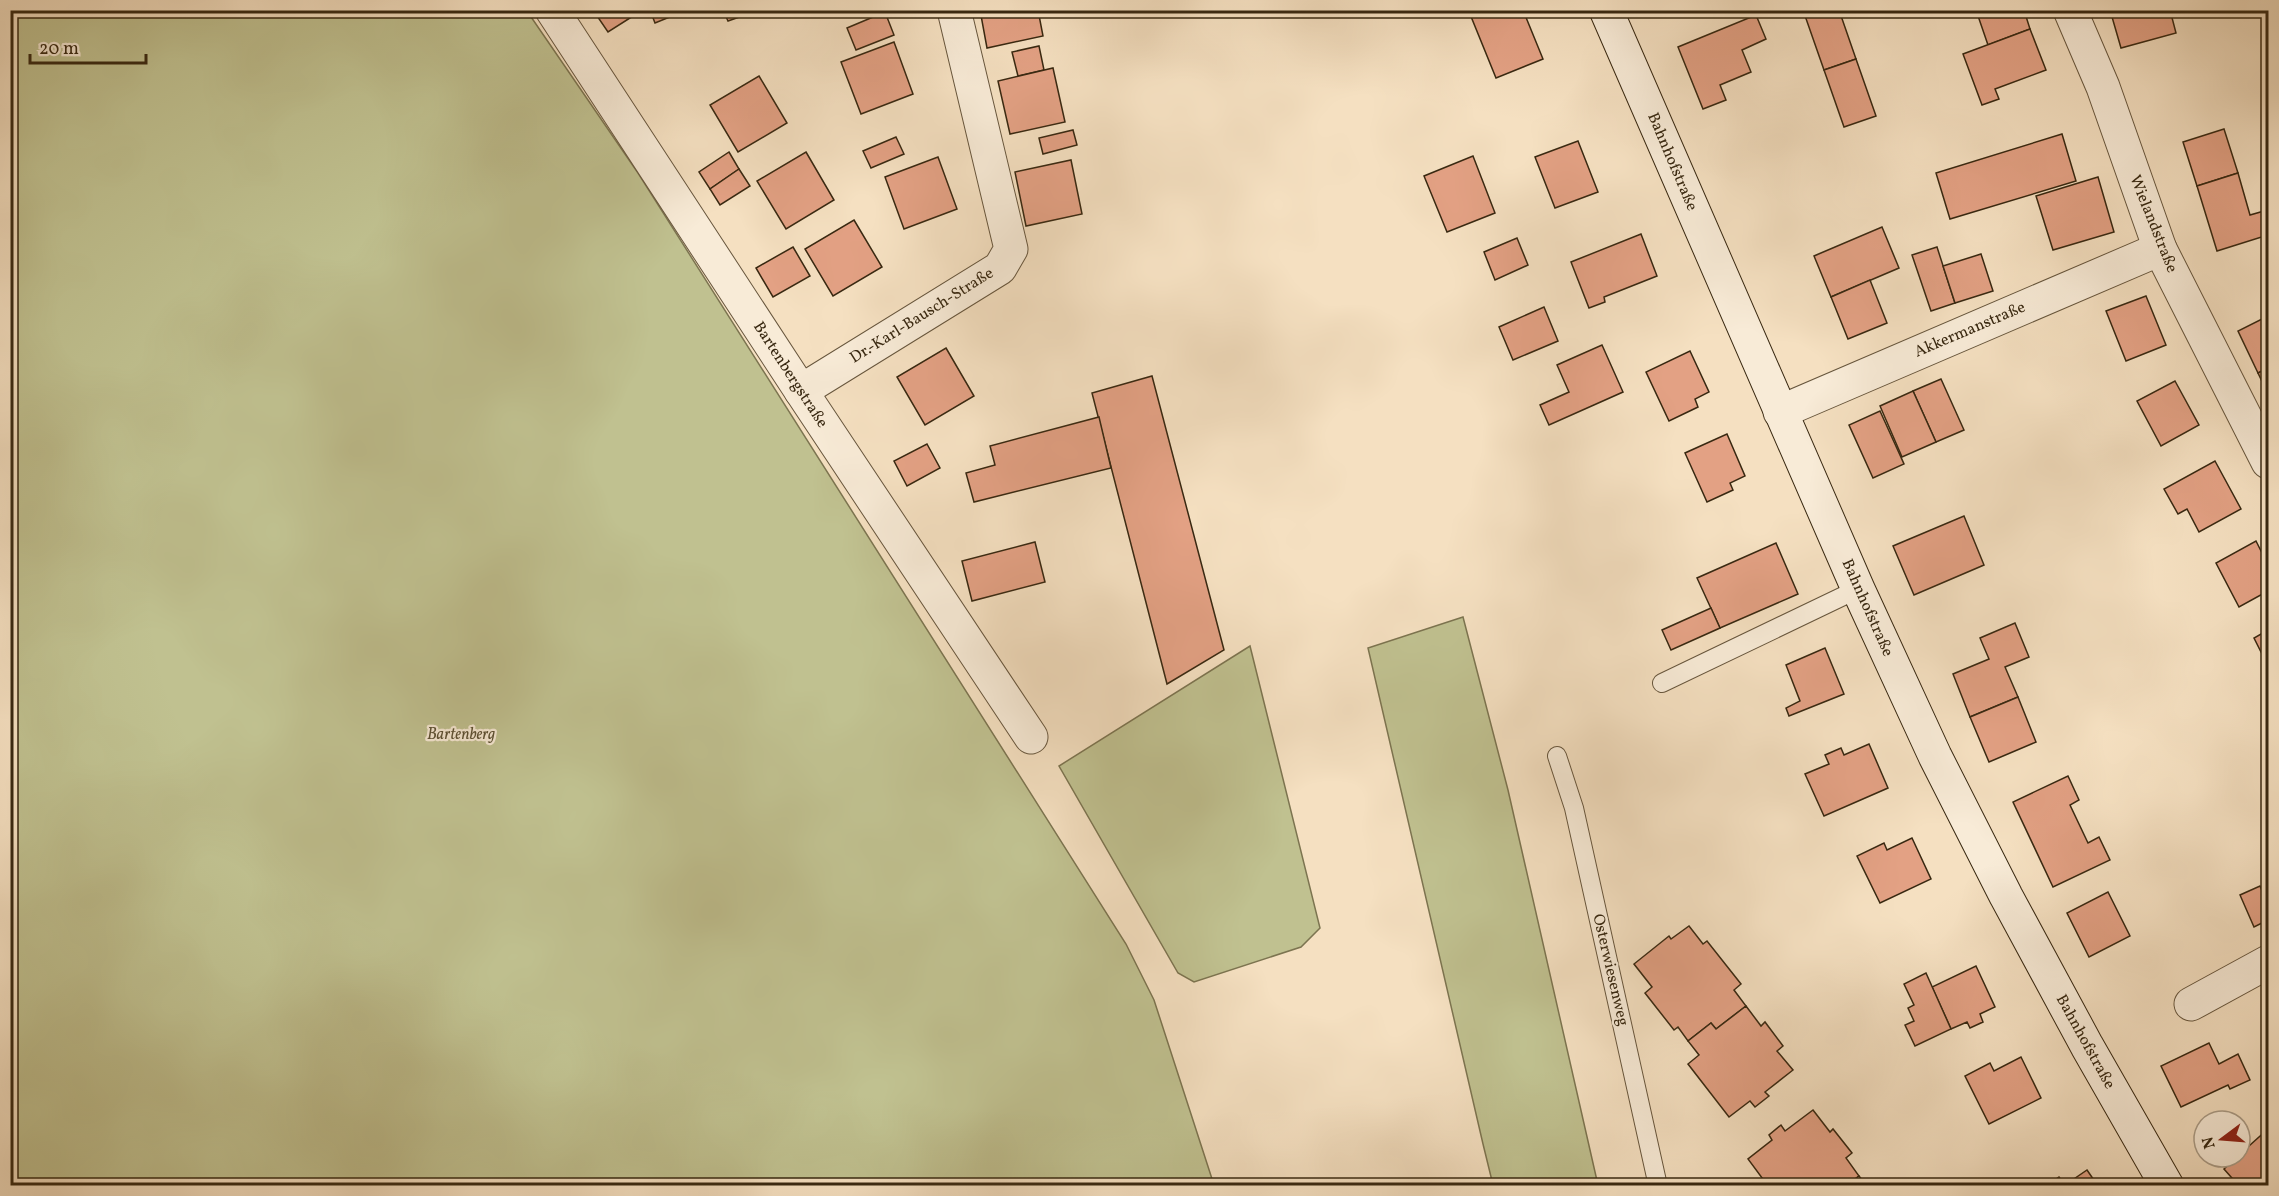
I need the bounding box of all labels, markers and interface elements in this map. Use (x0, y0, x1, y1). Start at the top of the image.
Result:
scale bar (30, 27, 146, 65)
text: 20 m (39, 37, 79, 62)
street label: Bahnhofstraße (1641, 109, 1703, 215)
street label: Wielandstraße (2123, 172, 2183, 276)
street label: Dr.-Karl-Bausch-Straße (846, 263, 998, 369)
street label: Akkermanstraße (1911, 297, 2029, 363)
street label: Bartenbergstraße (747, 318, 833, 432)
street label: Bahnhofstraße (1836, 556, 1898, 660)
park label: Bartenberg (427, 724, 495, 746)
street label: Osterwiesenweg (1586, 912, 1634, 1028)
street label: Bahnhofstraße (2050, 991, 2120, 1093)
north arrow (2192, 1109, 2252, 1169)
text: N (2197, 1134, 2222, 1151)

